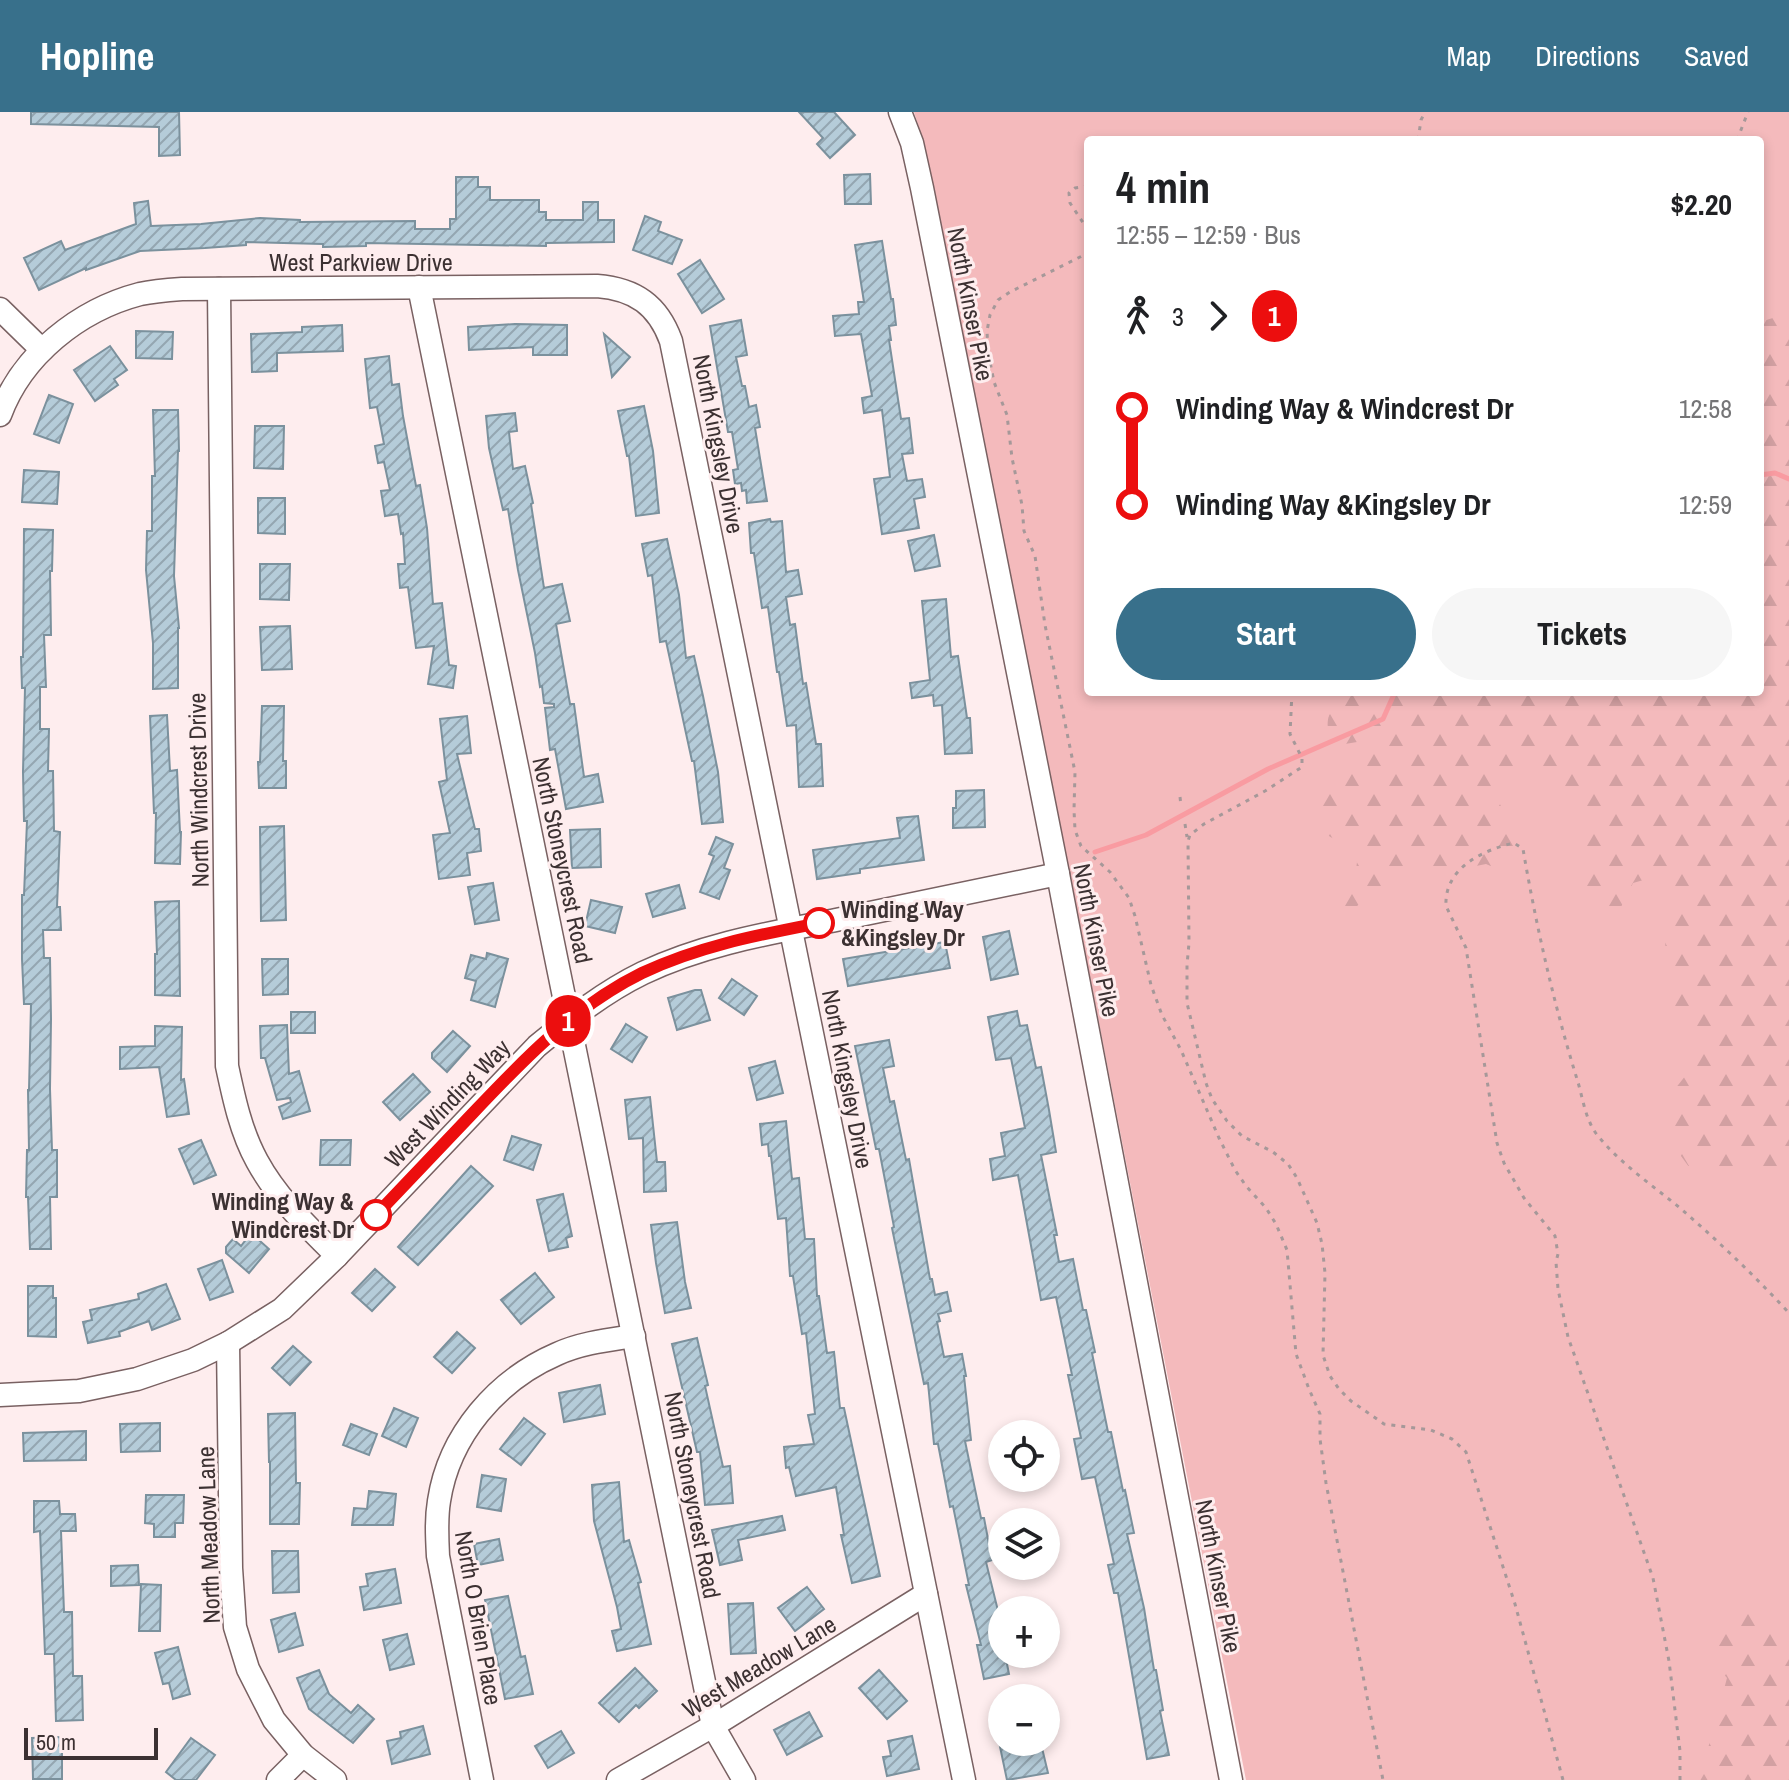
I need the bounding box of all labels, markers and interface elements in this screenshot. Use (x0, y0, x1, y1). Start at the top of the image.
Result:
text: Hopline (40, 31, 154, 82)
text: Map (1447, 37, 1491, 75)
text: Directions (1535, 37, 1640, 75)
text: Saved (1684, 37, 1749, 75)
text: 4 min (1116, 157, 1210, 217)
text: $2.20 (1670, 184, 1732, 224)
text: 12:55 – 12:59 · Bus (1116, 217, 1301, 252)
street label: North Kinser Pike (940, 225, 1002, 383)
street label: West Parkview Drive (269, 246, 453, 278)
icon: walk (1116, 294, 1160, 338)
icon: forward (1196, 294, 1240, 338)
text: 1 (1268, 297, 1281, 335)
text: 3 (1172, 299, 1184, 334)
street label: North Kingsley Drive (686, 352, 752, 536)
text: Winding Way & Windcrest Dr (1176, 388, 1514, 428)
text: 12:58 (1679, 391, 1732, 426)
text: Winding Way &Kingsley Dr (1176, 484, 1491, 524)
text: 12:59 (1679, 487, 1732, 522)
button: Start (1116, 588, 1416, 680)
button: Tickets (1432, 588, 1732, 680)
street label: North Windcrest Drive (180, 692, 216, 888)
street label: North Stoneycrest Road (526, 754, 600, 966)
street label: North Kinser Pike (1066, 861, 1128, 1019)
place label: Winding Way &Kingsley Dr (841, 893, 965, 953)
marker: Winding Way &Kingsley Dr (804, 908, 834, 938)
street label: North Kingsley Drive (815, 987, 881, 1171)
line badge: 1 (542, 995, 594, 1047)
text: 1 (562, 1002, 574, 1040)
street label: West Winding Way (377, 1032, 517, 1174)
place label: Winding Way & Windcrest Dr (212, 1185, 354, 1245)
marker: Winding Way & Windcrest Dr (361, 1200, 391, 1230)
street label: North Stoneycrest Road (657, 1389, 729, 1601)
map controls (988, 1420, 1060, 1756)
button: locate (988, 1420, 1060, 1492)
street label: North Meadow Lane (189, 1446, 227, 1624)
street label: North Kinser Pike (1188, 1497, 1250, 1655)
button: layers (988, 1508, 1060, 1580)
street label: North O Brien Place (448, 1528, 510, 1708)
button: + (988, 1596, 1060, 1668)
street label: West Meadow Lane (676, 1608, 842, 1724)
button: − (988, 1684, 1060, 1756)
scale bar (24, 1724, 158, 1760)
text: 50 m (36, 1727, 76, 1757)

